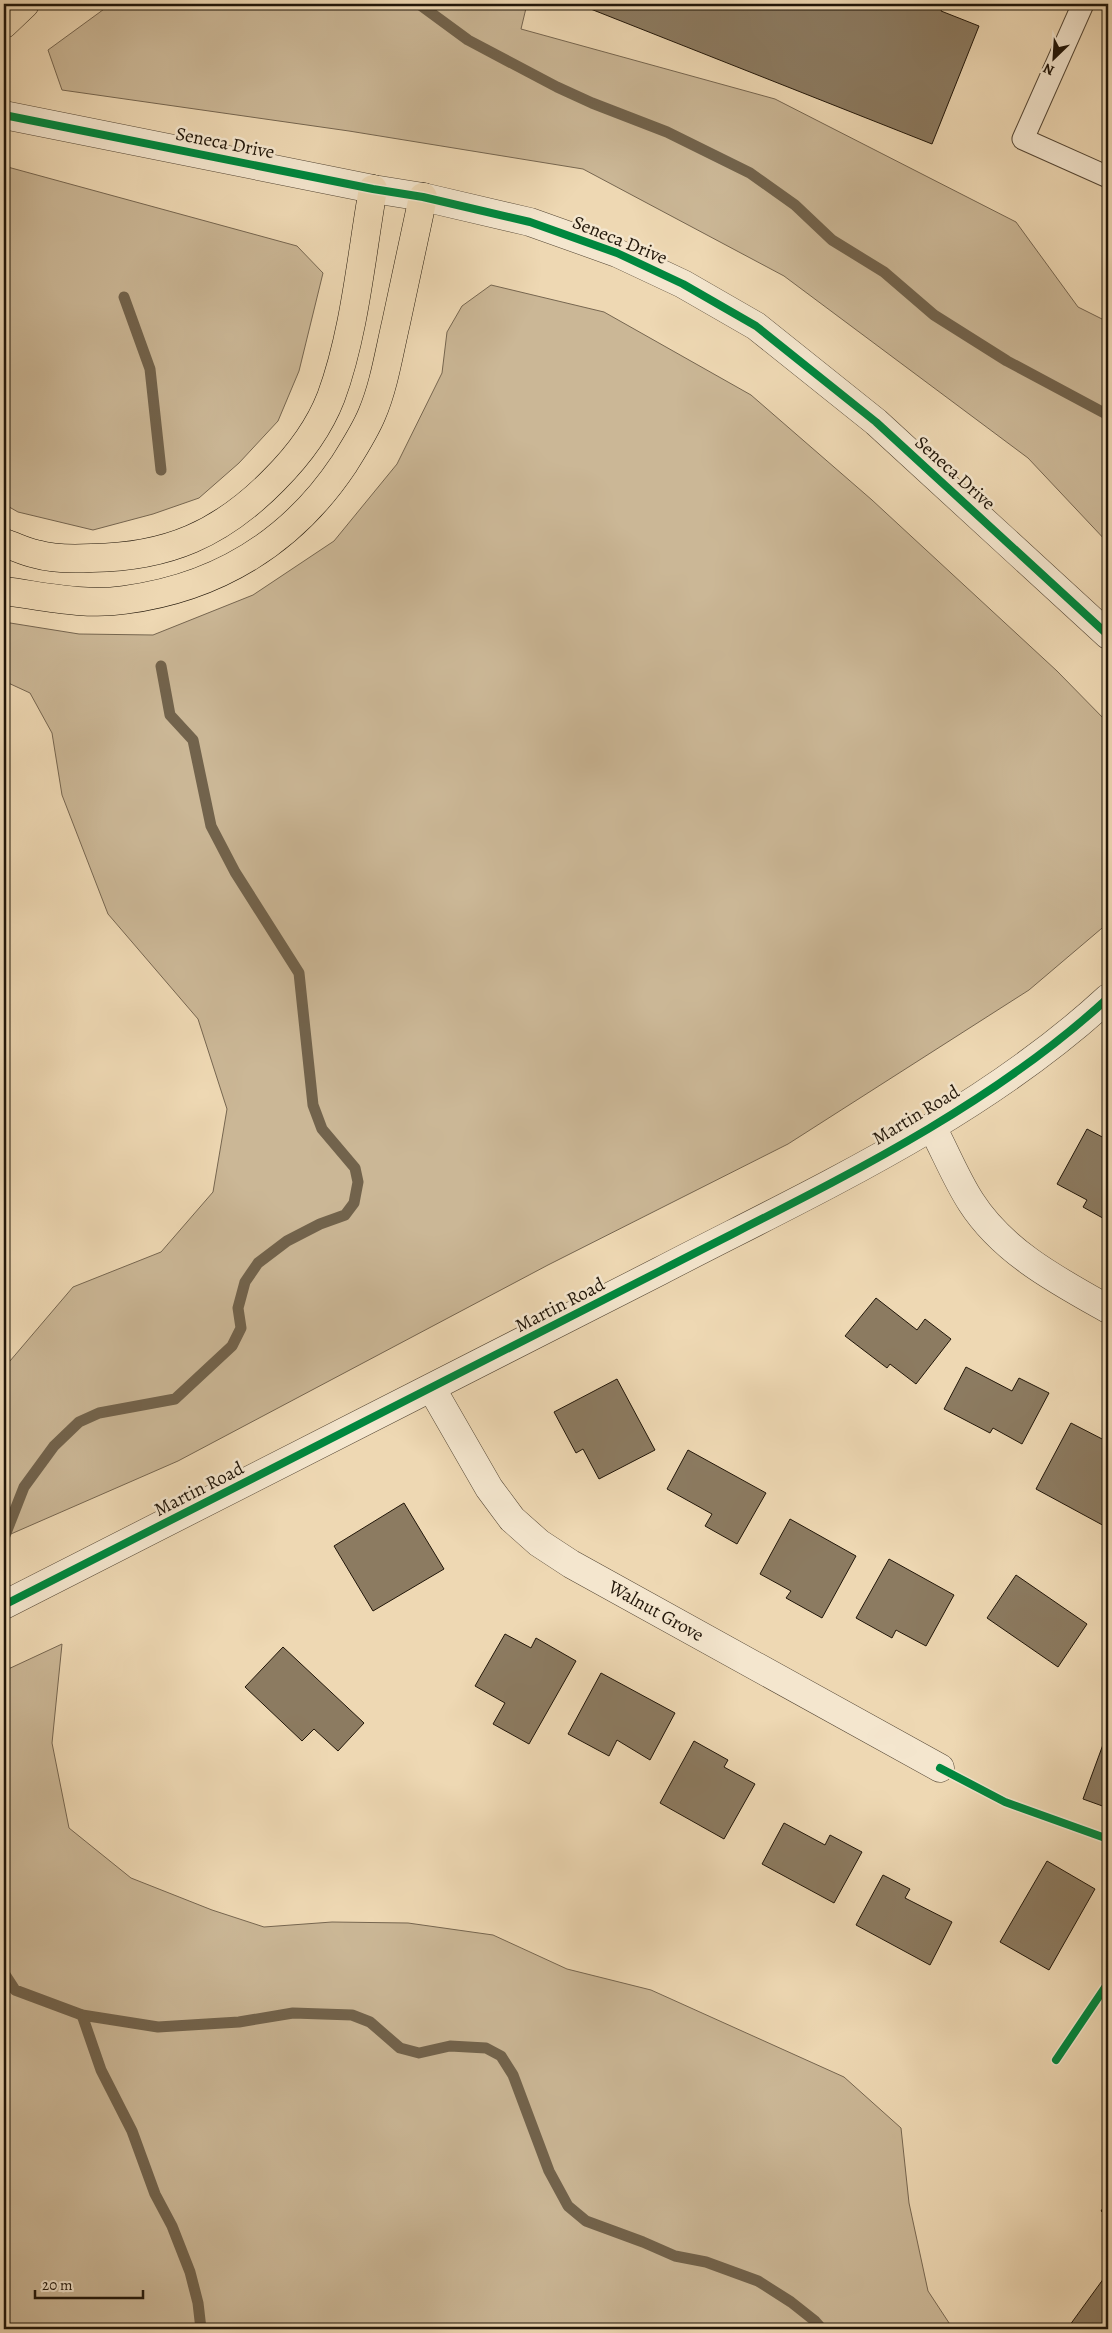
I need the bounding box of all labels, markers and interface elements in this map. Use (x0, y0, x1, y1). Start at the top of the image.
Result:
north arrow (1030, 32, 1080, 82)
text: N (1040, 59, 1057, 80)
street label: Seneca Drive (173, 121, 277, 165)
street label: Seneca Drive (569, 209, 671, 271)
street label: Seneca Drive (909, 430, 1001, 516)
street label: Martin Road (868, 1078, 965, 1151)
street label: Martin Road (511, 1271, 610, 1339)
street label: Martin Road (150, 1455, 249, 1523)
street label: Walnut Grove (603, 1574, 708, 1648)
scale bar (35, 2268, 142, 2300)
text: 20 m (42, 2275, 73, 2295)

